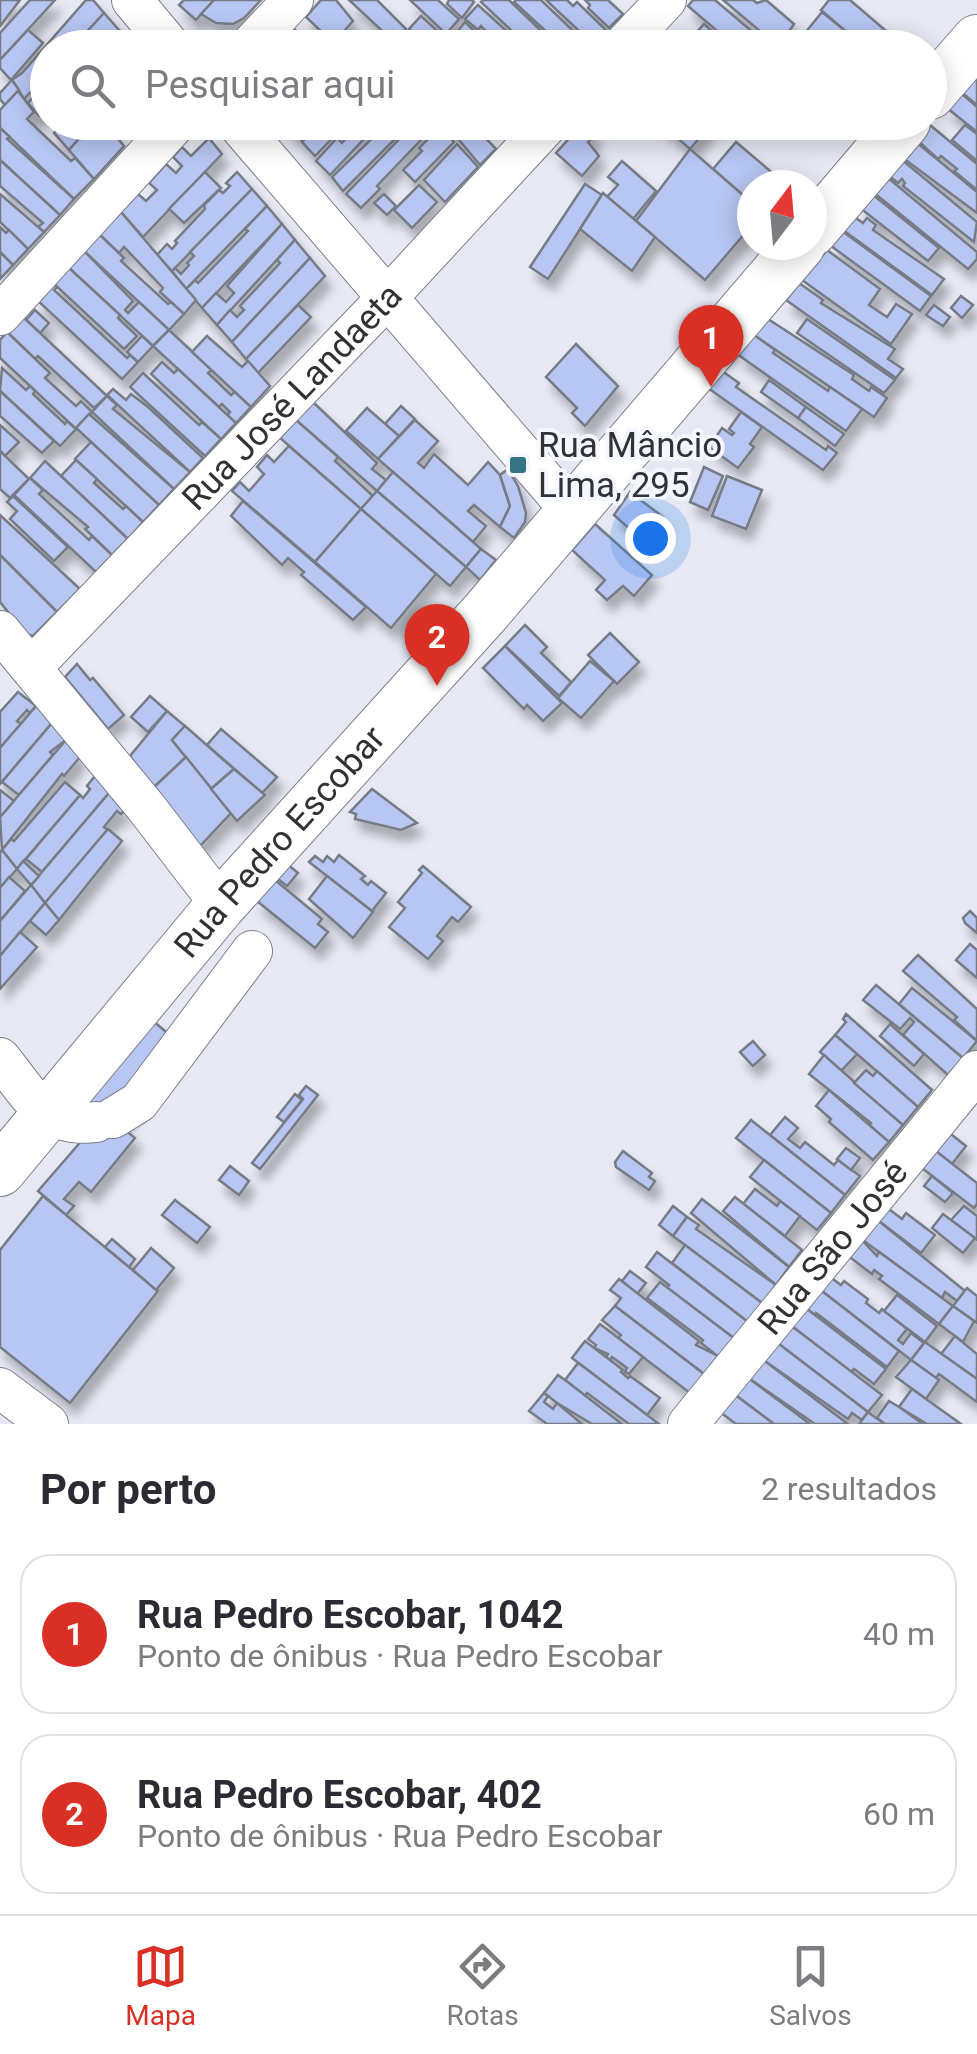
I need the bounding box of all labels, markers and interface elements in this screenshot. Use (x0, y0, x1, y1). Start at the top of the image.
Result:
search box (30, 30, 947, 140)
icon: search (65, 58, 120, 113)
text: Pesquisar aqui (145, 63, 395, 107)
north arrow (737, 170, 827, 260)
street label: Rua José Landaeta (174, 275, 410, 518)
pin: 1 (678, 304, 744, 387)
place label: Rua Mâncio Lima, 295 (538, 425, 722, 506)
marker: Rua Mâncio Lima, 295 (507, 454, 529, 476)
your location (625, 513, 676, 564)
pin: 2 (404, 604, 470, 686)
street label: Rua Pedro Escobar (166, 718, 393, 966)
street label: Rua São José (749, 1152, 916, 1343)
text: Por perto (40, 1465, 216, 1514)
text: 2 resultados (761, 1470, 937, 1508)
text: Rua Pedro Escobar, 1042 (137, 1593, 564, 1637)
text: 1 (65, 1615, 84, 1653)
text: 40 m (863, 1615, 935, 1653)
text: Ponto de ônibus · Rua Pedro Escobar (137, 1637, 663, 1675)
text: Rua Pedro Escobar, 402 (137, 1773, 542, 1817)
text: 2 (65, 1795, 84, 1833)
text: 60 m (863, 1795, 935, 1833)
text: Ponto de ônibus · Rua Pedro Escobar (137, 1817, 663, 1855)
tab: Mapa (125, 1939, 196, 2032)
tab: Rotas (447, 1939, 519, 2032)
tab: Salvos (769, 1939, 852, 2032)

